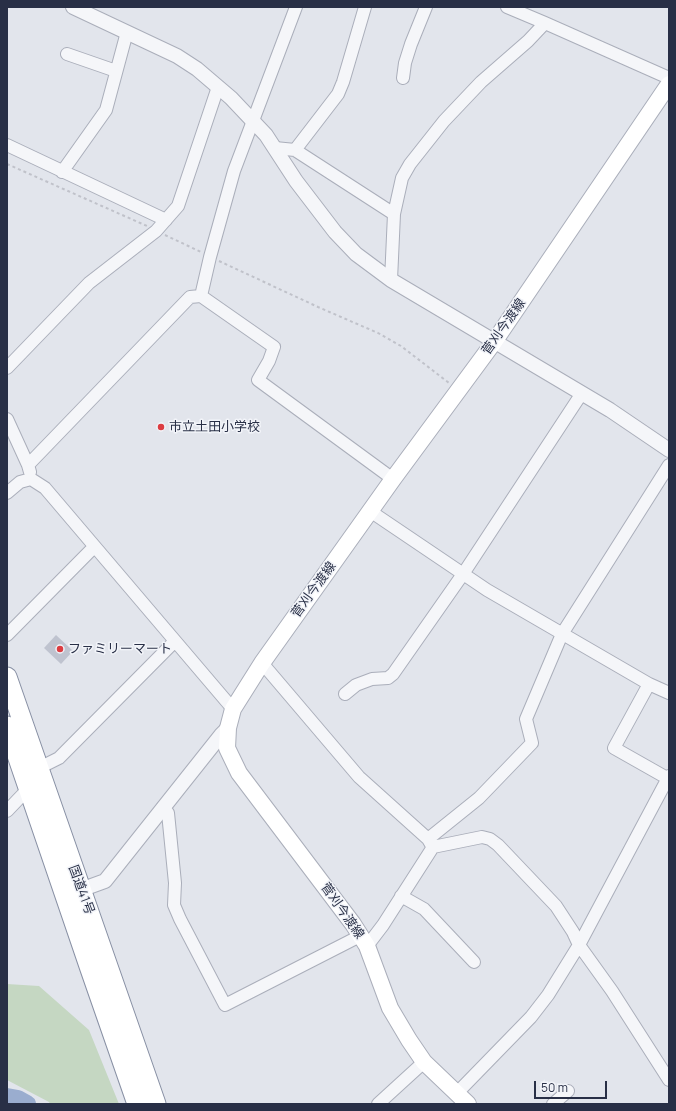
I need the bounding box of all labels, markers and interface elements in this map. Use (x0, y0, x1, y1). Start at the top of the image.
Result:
street label: 菅刈今渡線 (479, 296, 529, 358)
place label: 市立土田小学校 (169, 419, 260, 435)
marker: 市立土田小学校 (156, 422, 166, 432)
street label: 菅刈今渡線 (289, 559, 339, 621)
place label: ファミリーマート (68, 641, 172, 657)
marker: ファミリーマート (55, 644, 65, 654)
street label: 国道41号 (65, 863, 97, 917)
street label: 菅刈今渡線 (317, 880, 367, 942)
scale bar (536, 1073, 609, 1099)
text: 50 m (541, 1079, 568, 1096)

